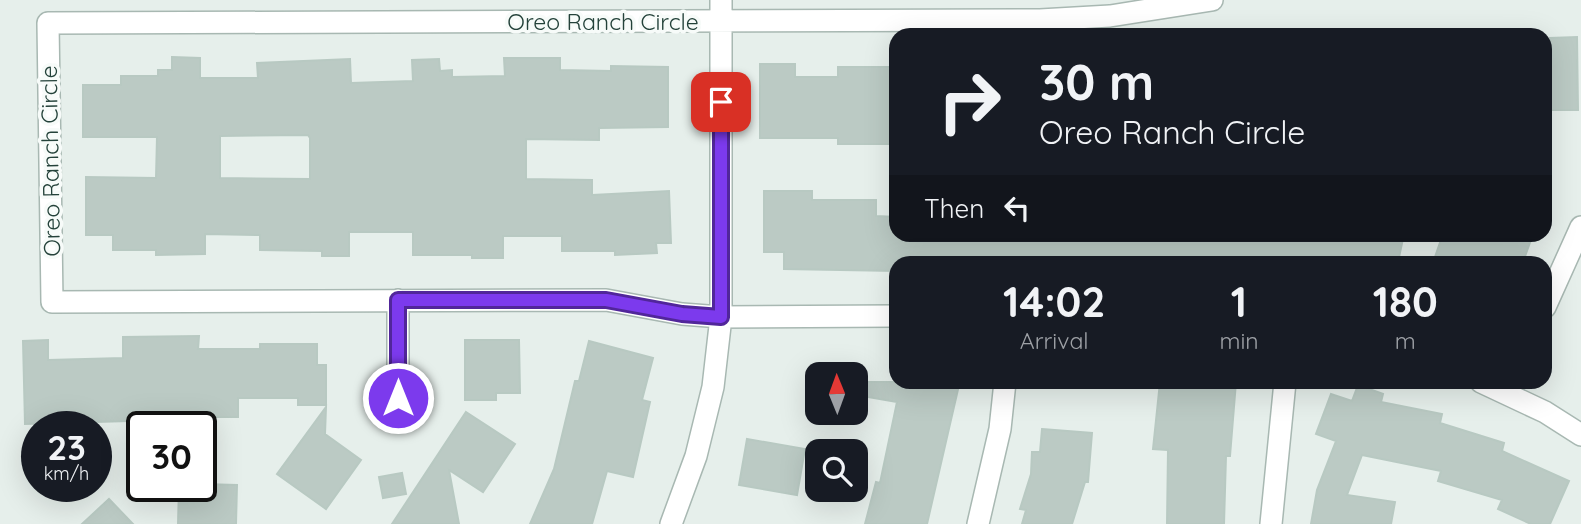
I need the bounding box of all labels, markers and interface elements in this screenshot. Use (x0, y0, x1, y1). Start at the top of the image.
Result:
street label: Oreo Ranch Circle (507, 7, 699, 36)
text: 30 m (1039, 51, 1154, 112)
icon: right (924, 56, 1015, 147)
street label: Oreo Ranch Circle (34, 65, 66, 257)
pin (691, 72, 751, 132)
icon: arrive (702, 83, 740, 121)
text: Oreo Ranch Circle (1039, 112, 1305, 152)
icon: left (998, 189, 1036, 227)
text: Then (924, 192, 984, 225)
text: 14:02 (1003, 275, 1105, 328)
text: 1 (1231, 275, 1247, 328)
text: 180 (1373, 275, 1438, 328)
text: Arrival (1020, 326, 1089, 355)
text: min (1219, 326, 1259, 355)
text: m (1395, 326, 1416, 355)
position arrow (361, 361, 435, 435)
north arrow (805, 362, 868, 425)
map controls (805, 362, 868, 502)
speed limit sign: 30 (126, 411, 217, 502)
text: 23 (47, 425, 86, 469)
button: search (805, 439, 868, 502)
text: km/h (44, 462, 89, 485)

